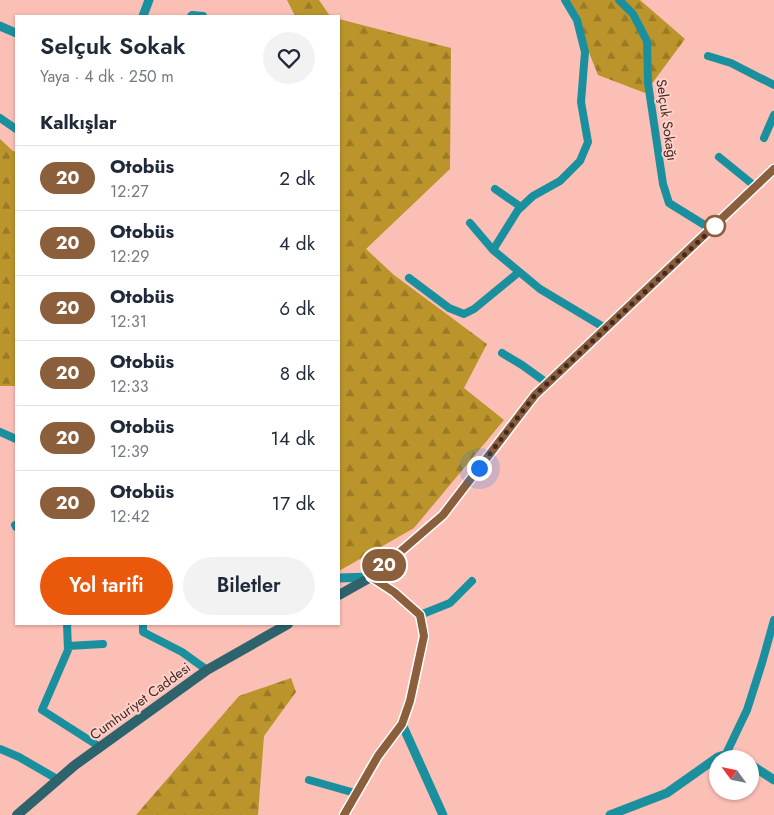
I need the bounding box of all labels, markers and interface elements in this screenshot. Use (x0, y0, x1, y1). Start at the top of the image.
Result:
text: Selçuk Sokak (40, 28, 186, 63)
button: heart (263, 32, 315, 84)
text: Yaya · 4 dk · 250 m (40, 65, 174, 88)
street label: Selçuk Sokağı (651, 78, 683, 162)
text: Kalkışlar (40, 109, 117, 136)
text: Otobüs (110, 153, 174, 180)
text: 20 (56, 165, 79, 191)
text: 2 dk (279, 165, 315, 192)
text: 12:27 (110, 180, 149, 203)
unlabelled marker (704, 215, 726, 237)
text: Otobüs (110, 218, 174, 245)
text: 20 (56, 230, 79, 256)
text: 4 dk (279, 230, 315, 257)
text: 12:29 (110, 245, 149, 268)
text: Otobüs (110, 283, 174, 310)
text: 20 (56, 295, 79, 321)
text: 6 dk (279, 295, 315, 322)
text: 12:31 (110, 310, 147, 333)
text: Otobüs (110, 348, 174, 375)
text: 20 (56, 360, 79, 386)
text: 8 dk (280, 360, 315, 387)
text: 12:33 (110, 375, 149, 398)
text: Otobüs (110, 413, 174, 440)
text: 20 (56, 425, 79, 451)
text: 14 dk (270, 425, 315, 452)
text: 12:39 (110, 440, 149, 463)
your location (467, 456, 492, 481)
text: Otobüs (110, 478, 174, 505)
text: 20 (56, 490, 79, 516)
text: 17 dk (272, 490, 315, 517)
text: 12:42 (110, 505, 150, 528)
line badge: 20 (362, 549, 406, 581)
text: 20 (372, 552, 396, 578)
button: Yol tarifi (40, 557, 173, 615)
button: Biletler (183, 557, 315, 615)
street label: Cumhuriyet Caddesi (85, 657, 195, 745)
north arrow (709, 750, 759, 800)
map controls (709, 750, 759, 800)

